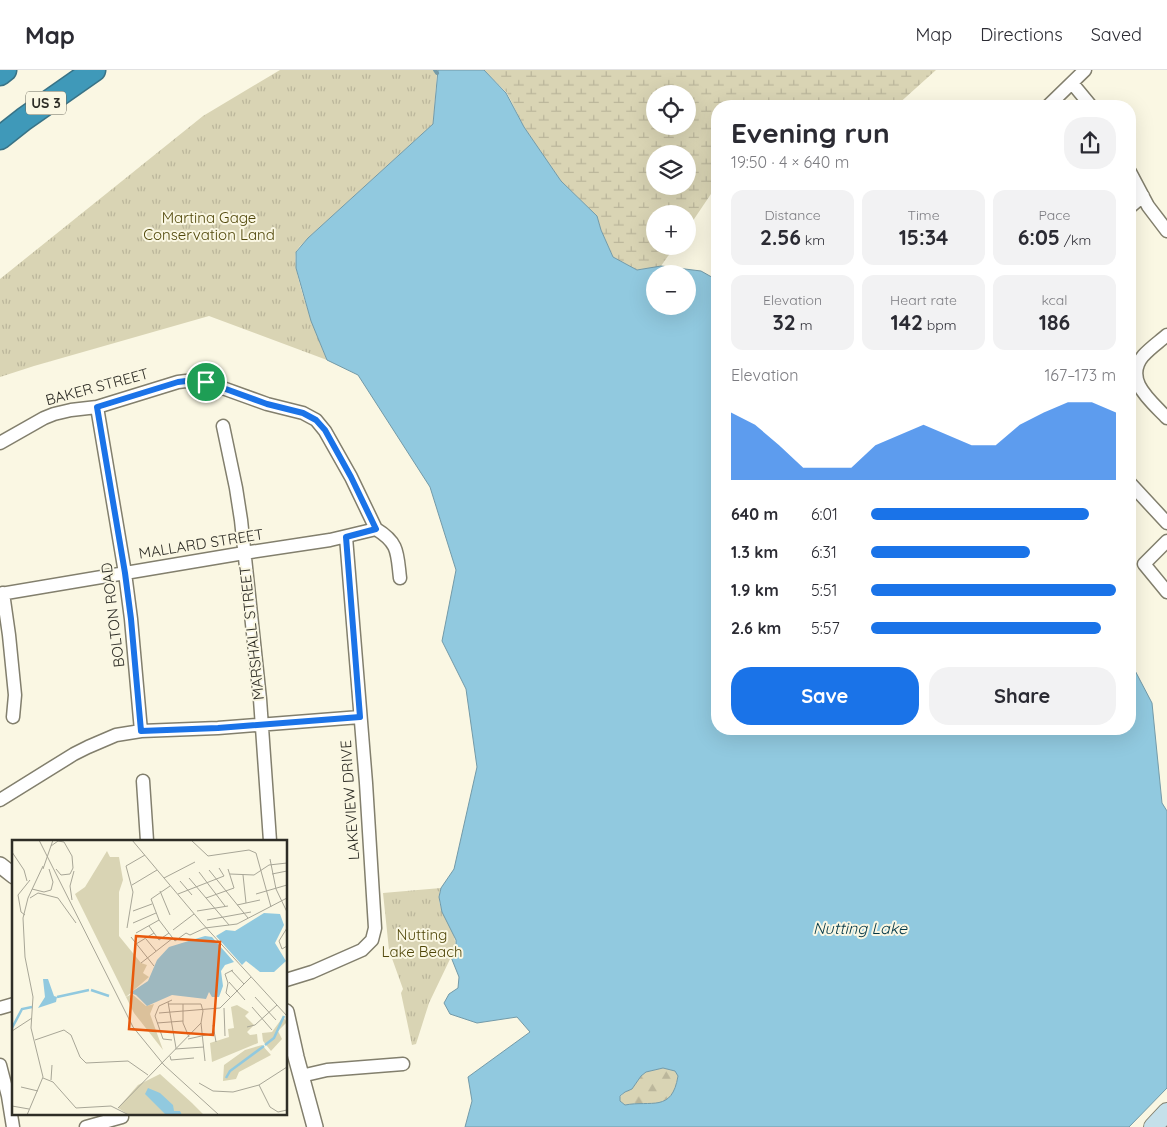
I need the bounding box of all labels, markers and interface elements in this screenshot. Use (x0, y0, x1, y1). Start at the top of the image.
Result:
text: Map (25, 20, 75, 50)
text: Map (915, 23, 952, 46)
text: Directions (980, 23, 1063, 46)
text: Saved (1091, 23, 1142, 46)
map controls (646, 85, 696, 315)
button: locate (646, 85, 696, 135)
road number: US 3 (26, 92, 66, 114)
text: Evening run (731, 115, 890, 150)
button: share (1064, 117, 1116, 169)
button: layers (646, 145, 696, 195)
text: 19:50 · 4 × 640 m (731, 152, 849, 172)
button: + (646, 205, 696, 255)
text: Distance (764, 206, 821, 224)
text: Time (907, 206, 940, 224)
text: Pace (1039, 206, 1070, 224)
park label: Martina Gage Conservation Land (143, 208, 275, 244)
text: 2.56 (760, 224, 801, 250)
text: 15:34 (899, 224, 948, 250)
text: 6:05 (1018, 224, 1060, 250)
text: km (801, 231, 825, 249)
text: /km (1060, 231, 1091, 249)
button: − (646, 265, 696, 315)
text: Elevation (763, 291, 822, 309)
text: Heart rate (890, 291, 957, 309)
text: kcal (1041, 291, 1068, 309)
text: 32 (773, 309, 796, 335)
text: 142 (890, 309, 923, 335)
text: 186 (1039, 309, 1070, 335)
text: m (796, 316, 812, 334)
text: bpm (923, 316, 957, 334)
pin (185, 361, 227, 403)
street label: BAKER STREET (43, 364, 150, 409)
text: Elevation (731, 365, 798, 385)
text: 167–173 m (1044, 365, 1116, 385)
icon: arrive (192, 368, 220, 396)
text: 640 m (731, 504, 778, 524)
text: 6:01 (811, 504, 838, 524)
street label: MALLARD STREET (137, 524, 265, 563)
text: 1.3 km (731, 542, 778, 562)
text: 6:31 (811, 542, 837, 562)
street label: BOLTON ROAD (97, 561, 128, 669)
street label: MARSHALL STREET (235, 565, 268, 701)
text: 1.9 km (731, 580, 779, 600)
text: 5:51 (811, 580, 837, 600)
text: 2.6 km (731, 618, 781, 638)
text: 5:57 (811, 618, 840, 638)
button: Save (731, 667, 919, 725)
button: Share (929, 667, 1116, 725)
street label: LAKEVIEW DRIVE (336, 739, 363, 861)
inset map (12, 840, 288, 1114)
water label: Nutting Lake (813, 918, 908, 938)
park label: Nutting Lake Beach (381, 925, 463, 961)

